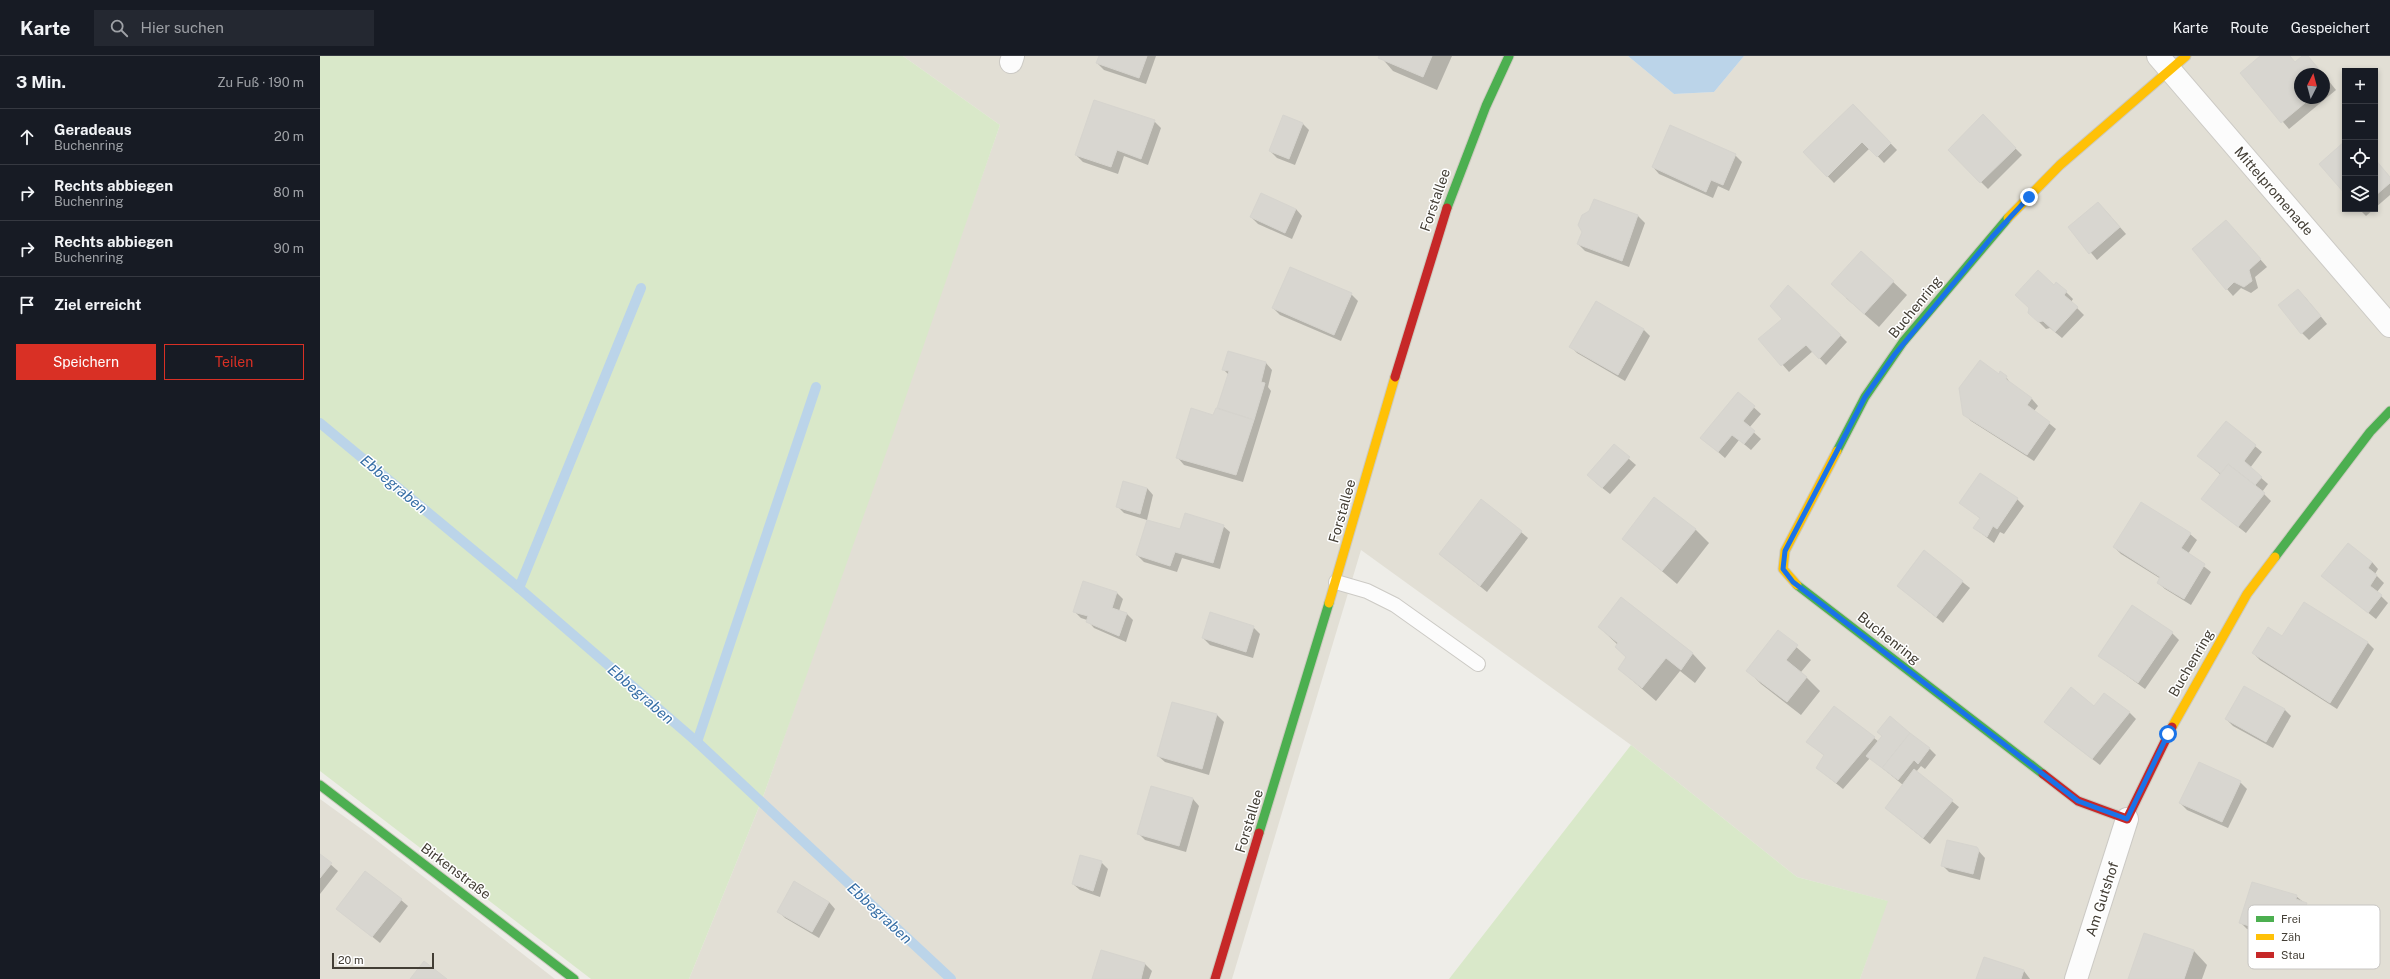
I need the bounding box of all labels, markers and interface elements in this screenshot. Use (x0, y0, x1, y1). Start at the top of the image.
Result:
search box (94, 10, 374, 46)
text: Karte (20, 17, 70, 39)
icon: search (108, 17, 130, 39)
text: Hier suchen (140, 19, 224, 36)
text: Karte (2173, 20, 2208, 36)
text: Route (2230, 20, 2269, 36)
text: Gespeichert (2291, 20, 2370, 36)
north arrow (2294, 68, 2330, 104)
map controls (2342, 68, 2378, 212)
button: + (2342, 68, 2378, 104)
text: 3 Min. (16, 72, 66, 92)
text: Zu Fuß · 190 m (217, 75, 304, 90)
button: − (2342, 104, 2378, 140)
text: Geradeaus (54, 121, 132, 138)
icon: ahead (16, 126, 38, 148)
text: 20 m (274, 129, 304, 144)
text: Buchenring (54, 138, 124, 153)
button: locate (2342, 140, 2378, 176)
street label: Mittelpromenade (2231, 144, 2317, 238)
street label: Forstallee (1417, 166, 1453, 233)
button: layers (2342, 176, 2378, 212)
text: Rechts abbiegen (54, 177, 173, 194)
icon: right (16, 182, 38, 204)
text: 80 m (273, 185, 304, 200)
route end (2020, 188, 2038, 206)
text: Buchenring (54, 194, 124, 209)
text: Rechts abbiegen (54, 233, 173, 250)
icon: right (16, 238, 38, 260)
text: 90 m (274, 241, 304, 256)
text: Buchenring (54, 250, 124, 265)
street label: Buchenring (1885, 273, 1945, 341)
icon: arrive (16, 294, 38, 316)
text: Ziel erreicht (54, 296, 141, 313)
button: Speichern (16, 344, 156, 380)
button: Teilen (164, 344, 304, 380)
water label: Ebbegraben (357, 451, 431, 517)
street label: Forstallee (1325, 477, 1359, 545)
street label: Buchenring (1855, 609, 1924, 668)
street label: Buchenring (2165, 626, 2217, 699)
water label: Ebbegraben (605, 661, 677, 727)
route start (2159, 725, 2177, 743)
street label: Forstallee (1232, 787, 1266, 855)
street label: Birkenstraße (418, 840, 494, 903)
street label: Am Gutshof (2082, 859, 2122, 938)
water label: Ebbegraben (844, 879, 916, 947)
legend (2248, 905, 2380, 969)
text: Frei (2281, 913, 2301, 925)
text: Zäh (2281, 931, 2301, 943)
text: Stau (2281, 949, 2305, 961)
scale bar (332, 951, 434, 970)
text: 20 m (338, 954, 363, 966)

